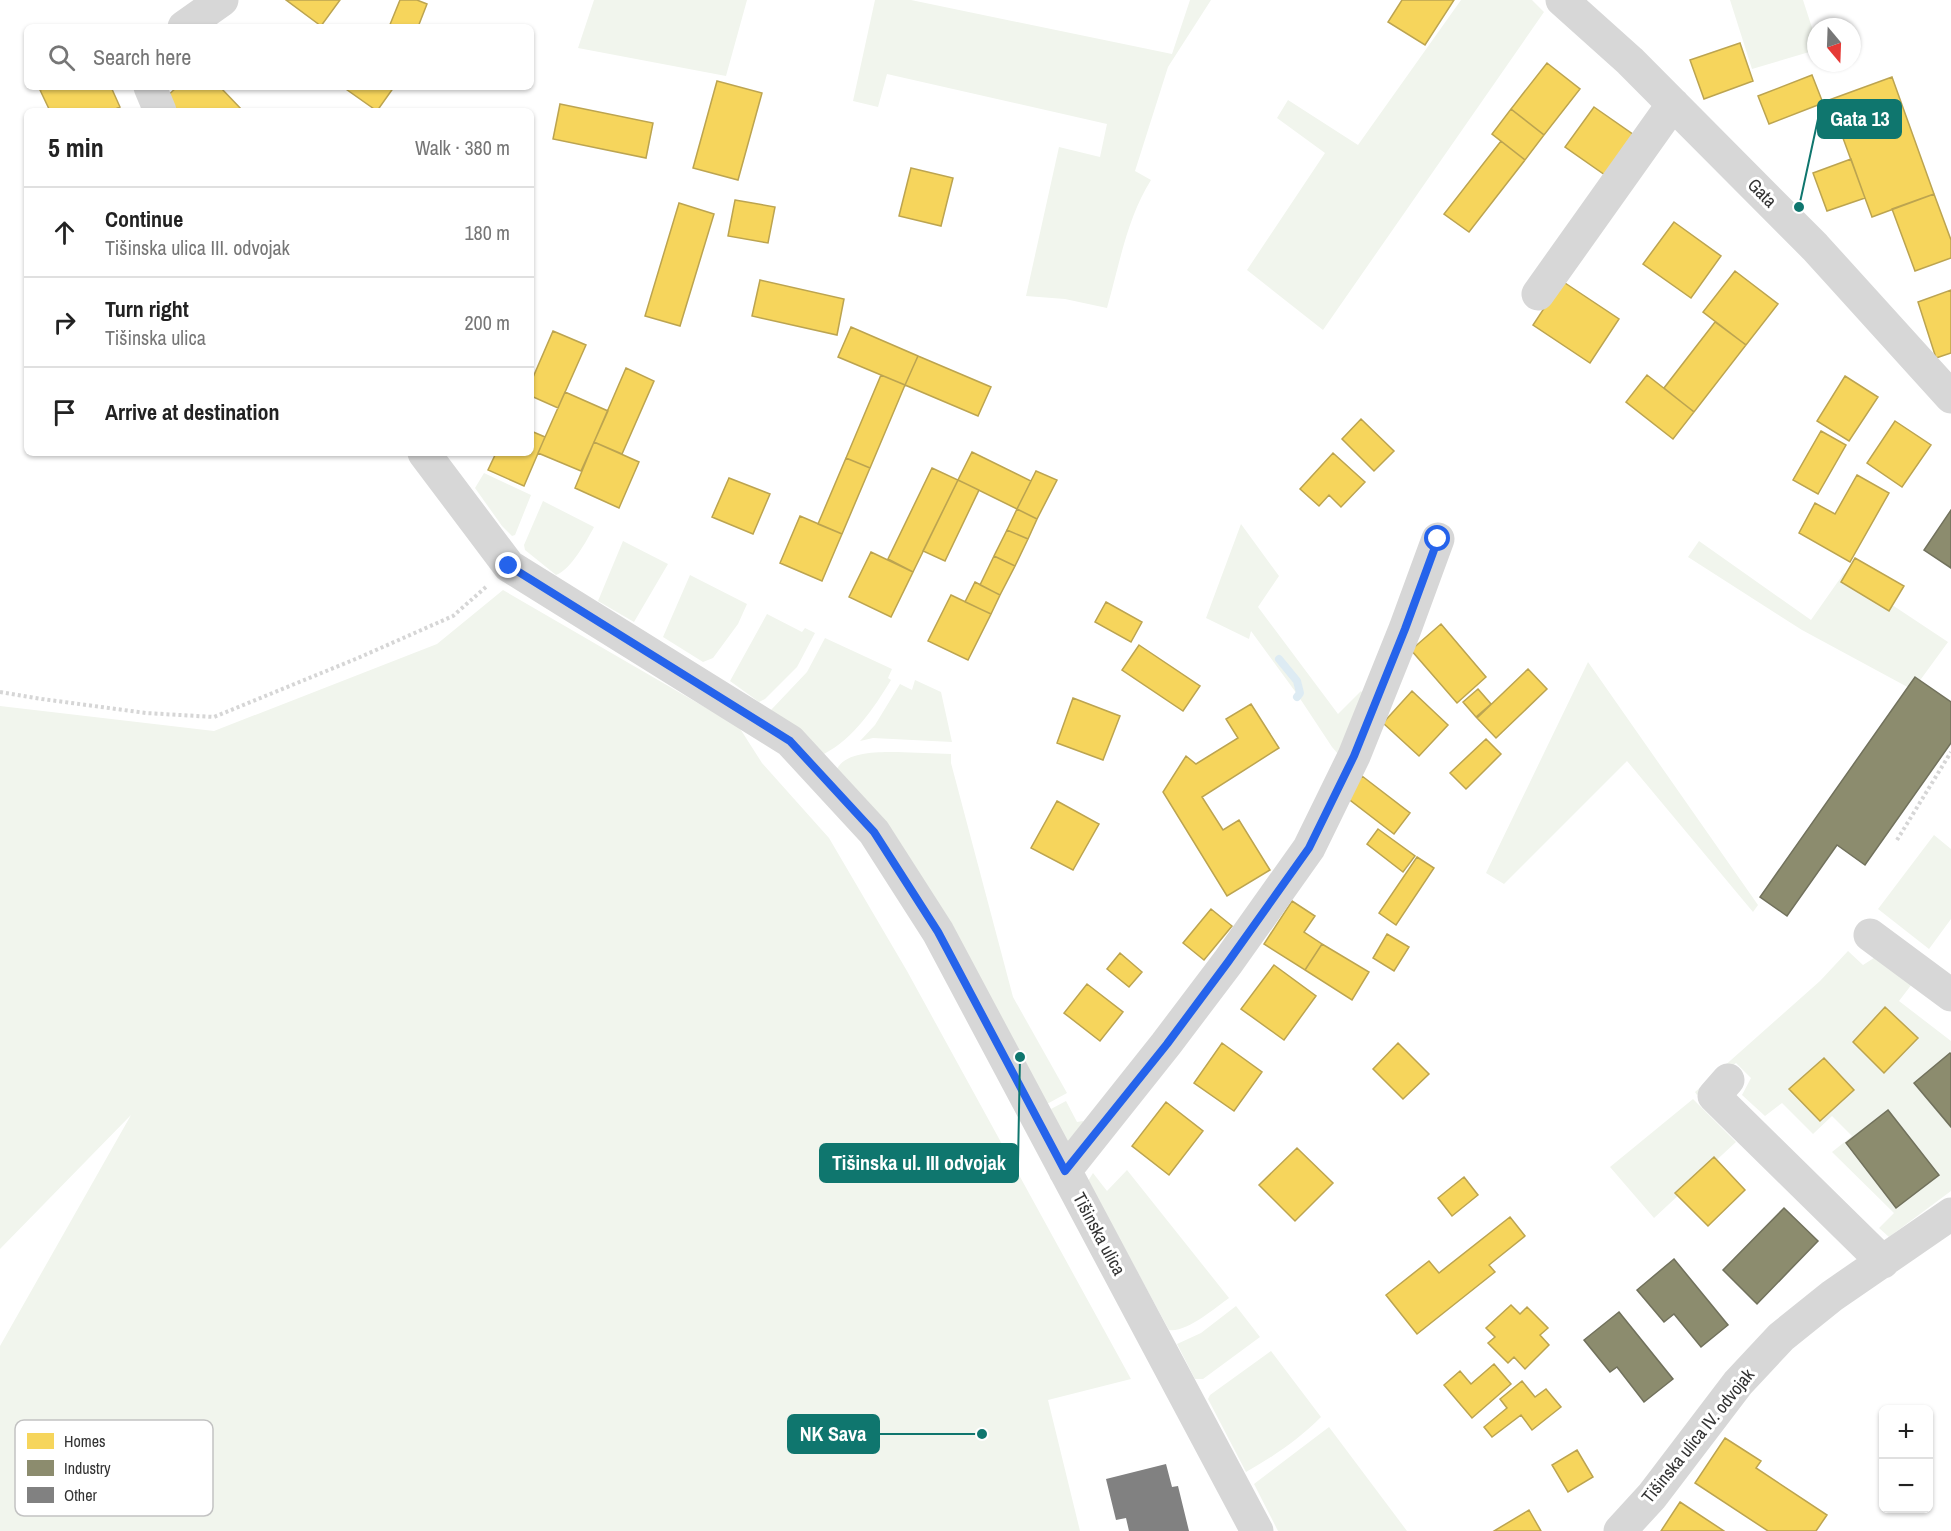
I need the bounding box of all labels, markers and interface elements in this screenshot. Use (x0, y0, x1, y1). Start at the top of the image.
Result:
north arrow (1807, 18, 1861, 72)
search box (24, 24, 534, 90)
icon: search (45, 41, 78, 74)
text: Search here (93, 42, 191, 72)
callout: Gata 13 (1818, 100, 1901, 138)
text: Gata 13 (1830, 105, 1890, 132)
text: 5 min (48, 130, 104, 165)
text: Walk · 380 m (415, 134, 510, 161)
street label: Gata (1742, 172, 1783, 213)
text: Continue (105, 204, 183, 234)
icon: ahead (48, 216, 81, 249)
text: 180 m (464, 219, 510, 246)
text: Tišinska ulica III. odvojak (105, 234, 290, 261)
text: Turn right (105, 294, 189, 324)
icon: right (48, 306, 81, 339)
text: 200 m (464, 309, 510, 336)
text: Tišinska ulica (105, 324, 206, 351)
icon: arrive (48, 396, 81, 429)
text: Arrive at destination (105, 397, 279, 427)
route start (1424, 525, 1450, 551)
route end (495, 552, 521, 578)
callout: Tišinska ul. III odvojak (820, 1144, 1018, 1182)
text: Tišinska ul. III odvojak (832, 1149, 1007, 1176)
street label: Tišinska ulica (1067, 1188, 1132, 1280)
street label: Tišinska ulica IV. odvojak (1635, 1363, 1760, 1508)
map controls (1879, 1405, 1933, 1513)
button: + (1879, 1405, 1933, 1459)
callout: NK Sava (788, 1415, 879, 1453)
legend (15, 1420, 213, 1516)
text: NK Sava (800, 1420, 866, 1447)
text: Homes (64, 1430, 106, 1452)
text: Industry (64, 1457, 111, 1479)
button: − (1879, 1459, 1933, 1513)
text: Other (64, 1484, 97, 1506)

